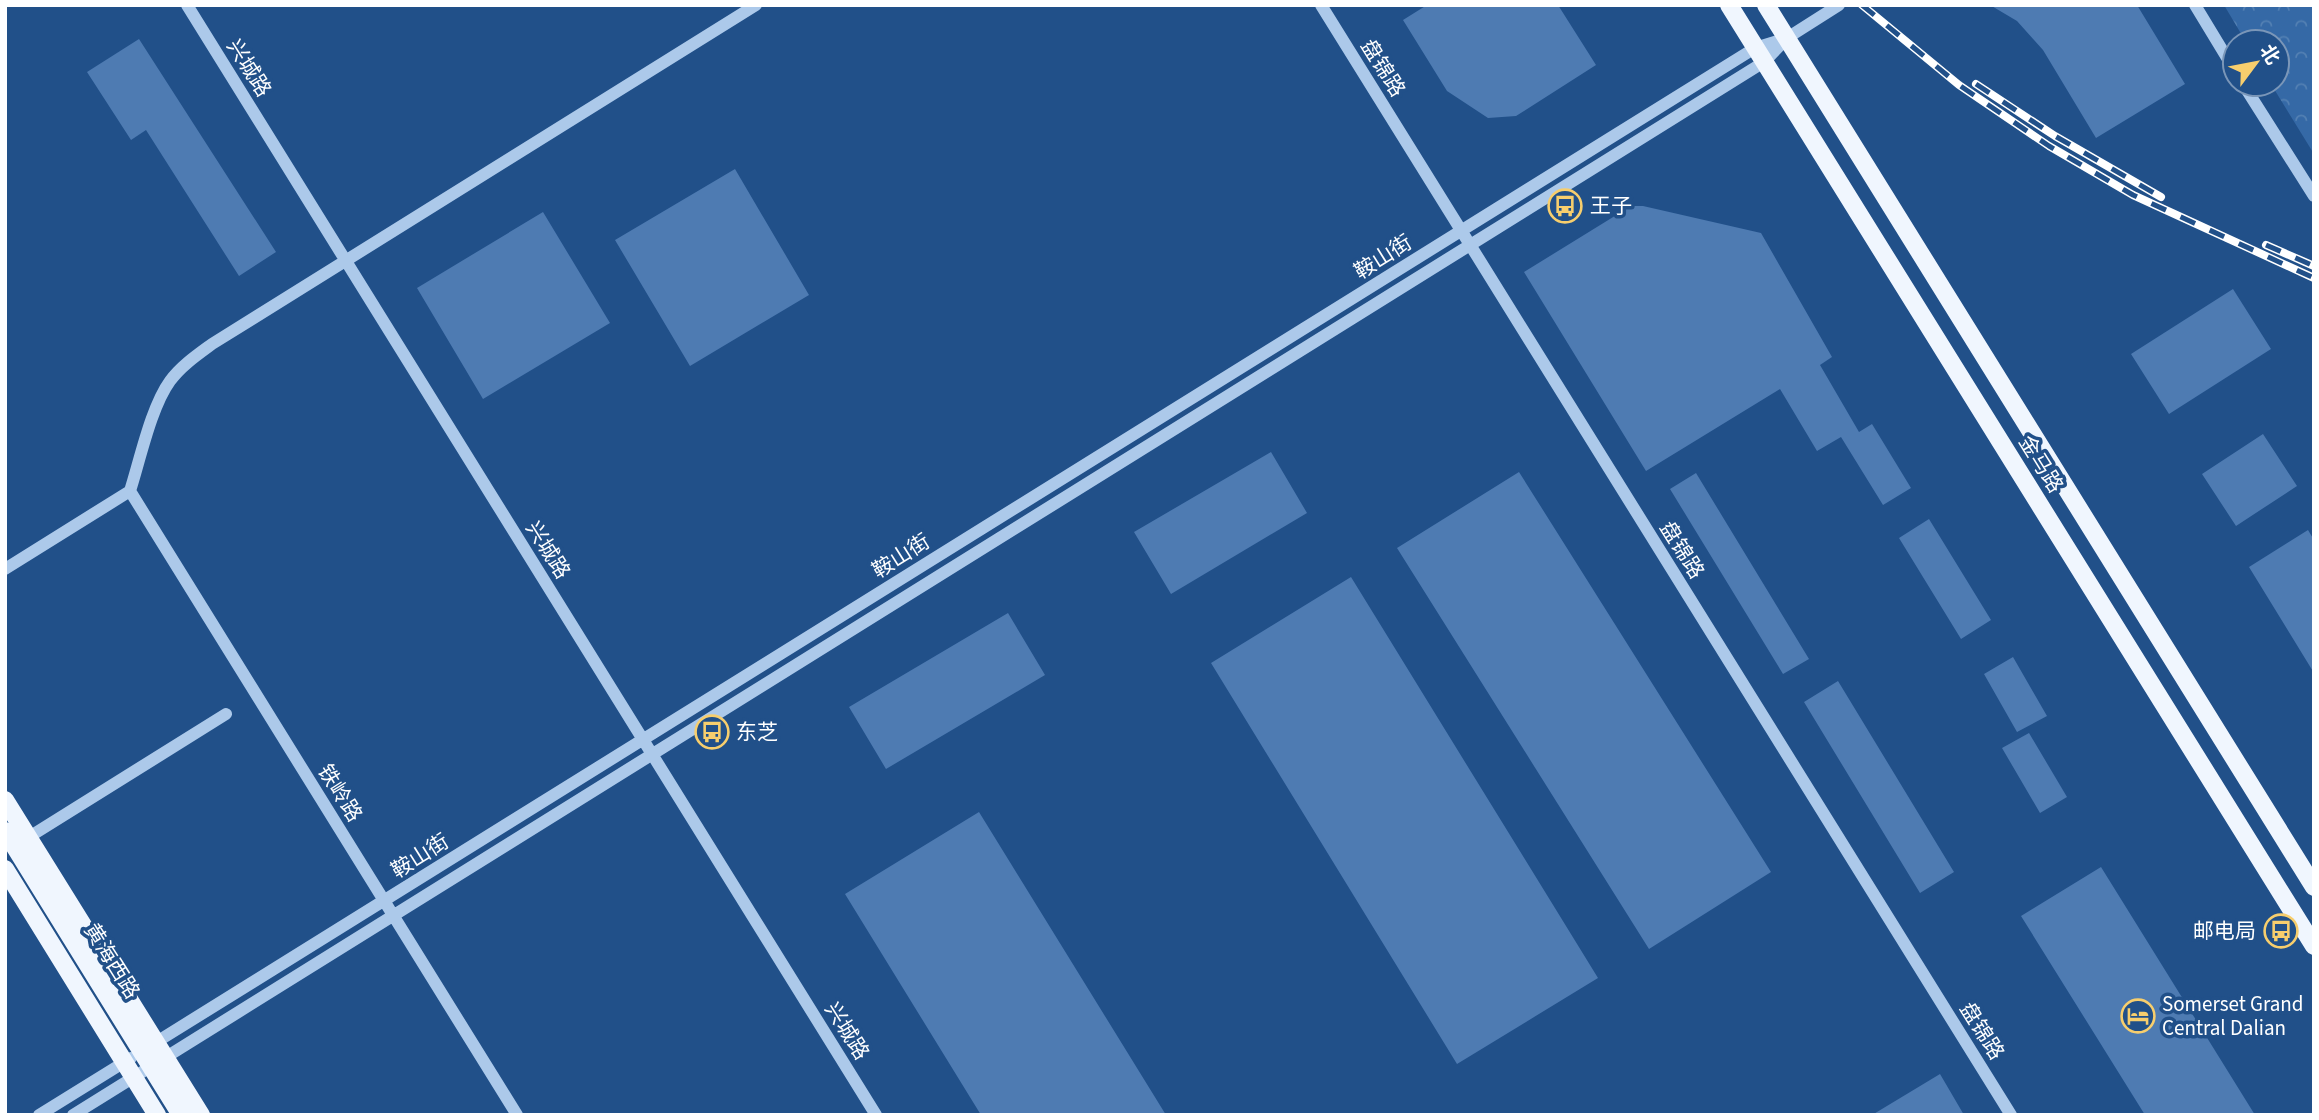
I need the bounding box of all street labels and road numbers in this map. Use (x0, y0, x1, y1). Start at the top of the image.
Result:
street label: 兴城路 (220, 33, 278, 103)
street label: 盘锦路 (1354, 33, 1412, 103)
street label: 鞍山街 (1348, 228, 1418, 286)
street label: 金马路 (2012, 429, 2070, 499)
street label: 兴城路 (519, 515, 577, 585)
street label: 盘锦路 (1653, 515, 1711, 585)
street label: 鞍山街 (866, 527, 936, 585)
street label: 铁岭路 (311, 758, 369, 828)
street label: 鞍山街 (385, 827, 455, 885)
street label: 黄海西路 (77, 917, 147, 1005)
street label: 兴城路 (818, 996, 876, 1066)
street label: 盘锦路 (1953, 996, 2011, 1066)

